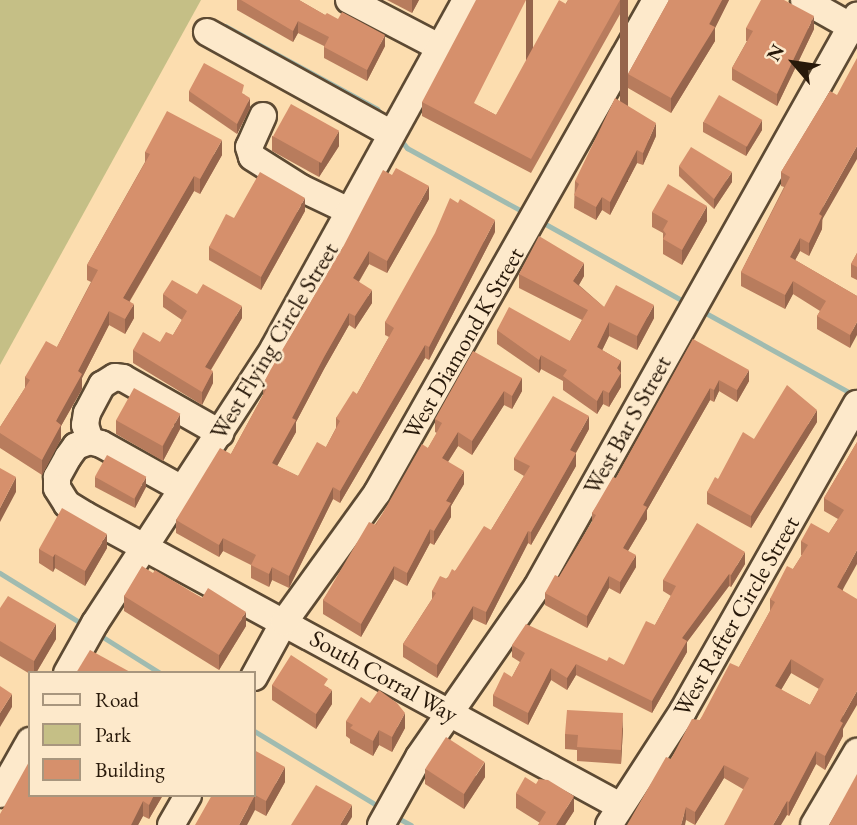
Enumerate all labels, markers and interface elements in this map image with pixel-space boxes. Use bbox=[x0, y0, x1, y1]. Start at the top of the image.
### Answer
north arrow bbox=[759, 28, 829, 98]
text: N bbox=[761, 40, 790, 65]
street label: West Flying Circle Street bbox=[204, 237, 344, 445]
street label: West Diamond K Street bbox=[396, 242, 530, 444]
street label: West Bar S Street bbox=[577, 351, 677, 499]
street label: West Rafter Circle Street bbox=[667, 511, 805, 721]
street label: South Corral Way bbox=[305, 623, 463, 729]
legend bbox=[28, 671, 256, 797]
text: Road bbox=[95, 686, 139, 713]
text: Park bbox=[95, 721, 131, 748]
text: Building bbox=[95, 756, 165, 783]

